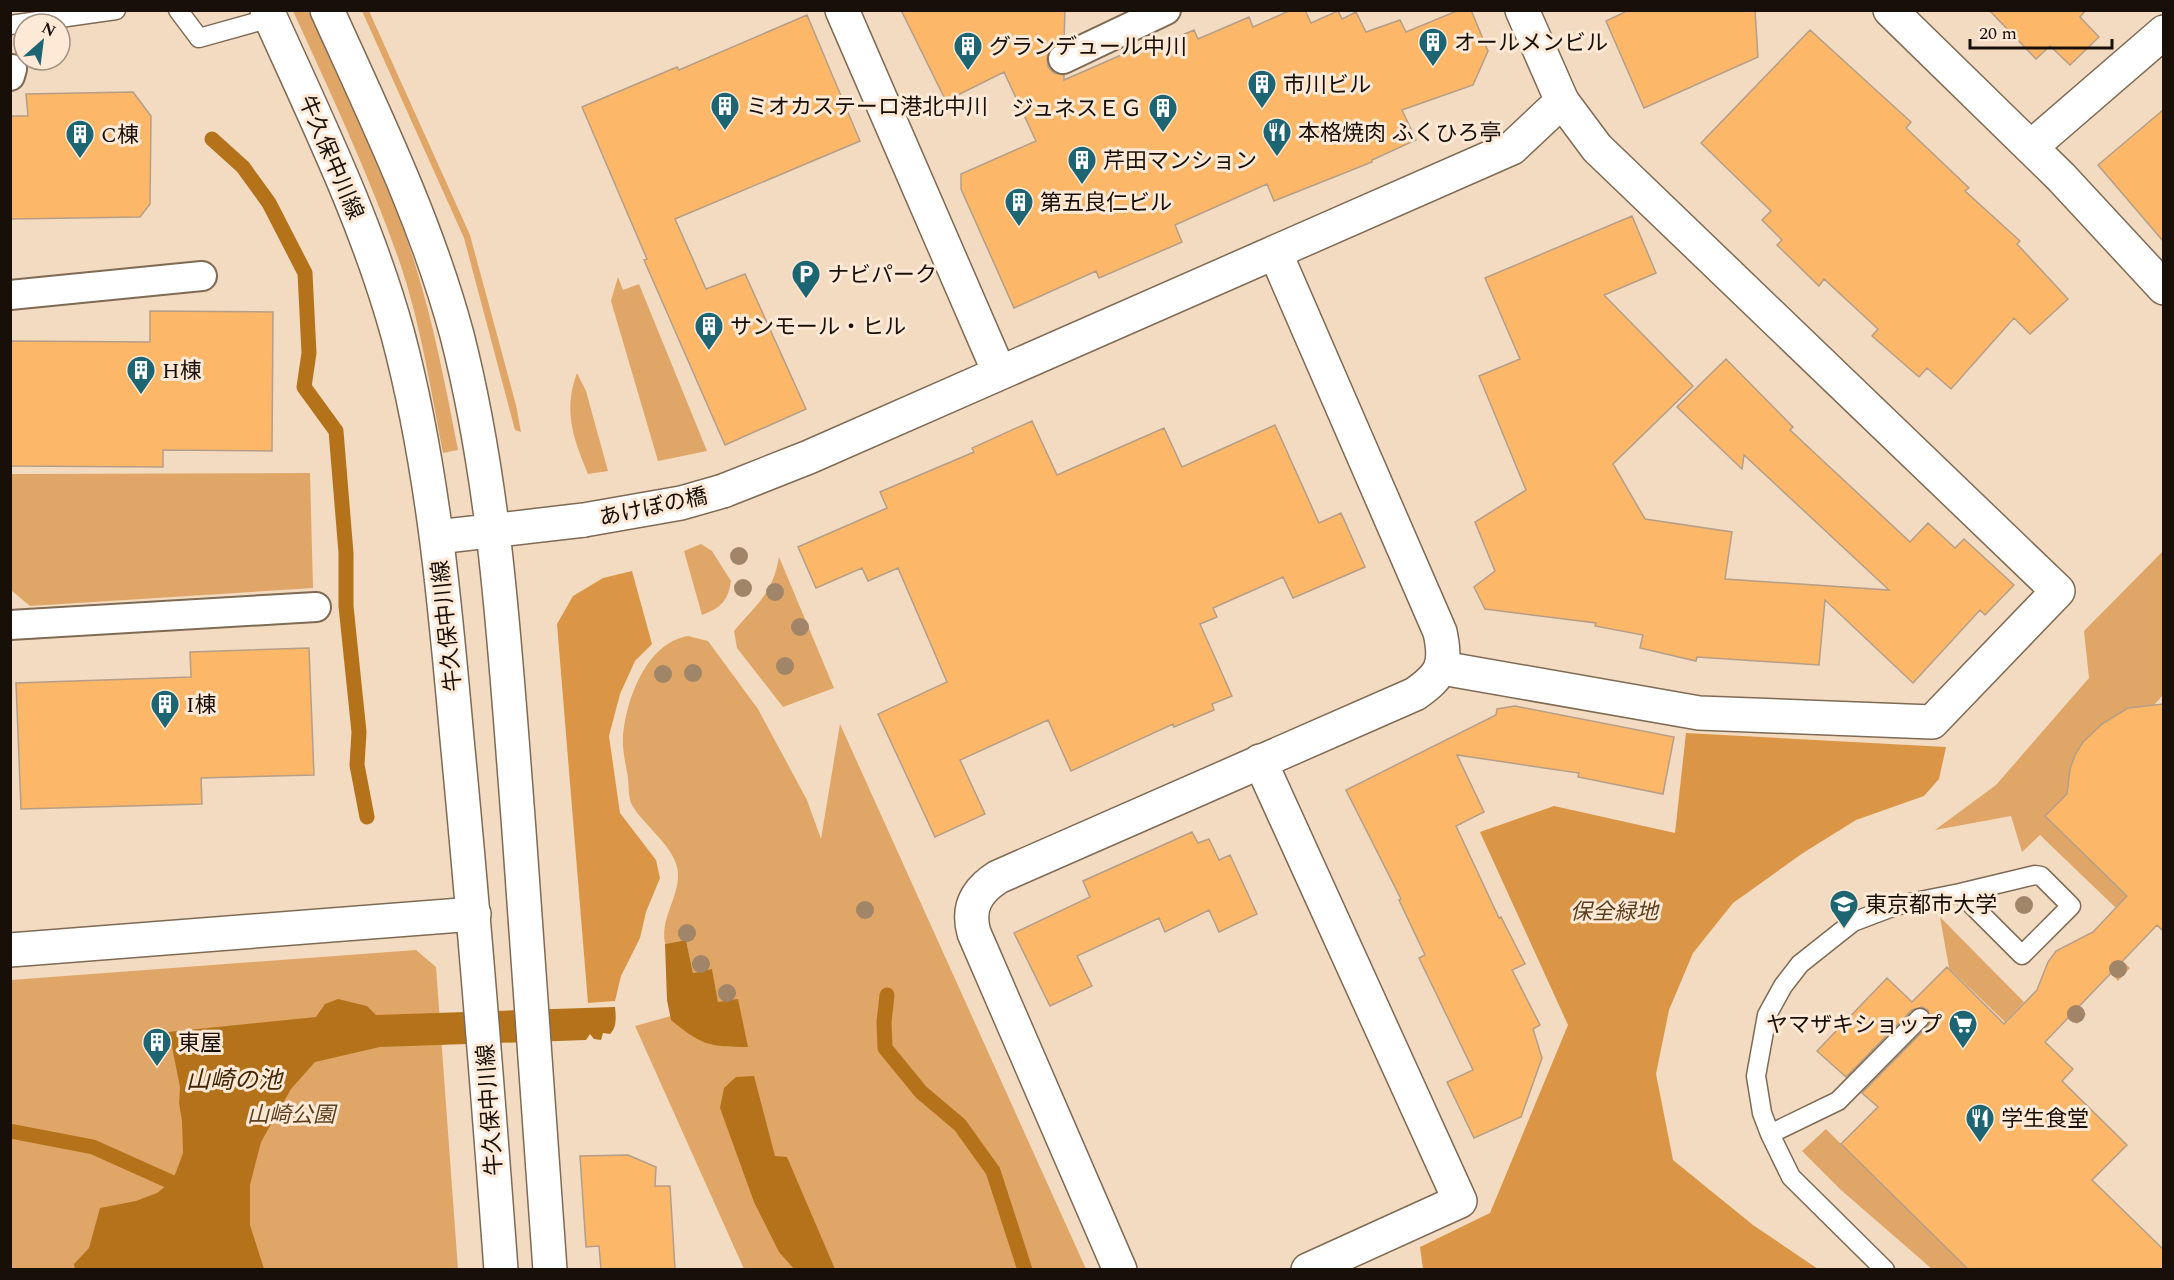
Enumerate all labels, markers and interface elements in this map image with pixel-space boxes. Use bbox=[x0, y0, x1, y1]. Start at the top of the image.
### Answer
north arrow bbox=[12, 12, 72, 72]
scale bar bbox=[1970, 12, 2112, 50]
text: N bbox=[37, 16, 60, 43]
text: 20 m bbox=[1979, 20, 2017, 47]
building icon: オールメンビル bbox=[1417, 26, 1449, 68]
place label: オールメンビル bbox=[1454, 27, 1608, 60]
building icon: グランデュール中川 bbox=[952, 30, 984, 72]
place label: グランデュール中川 bbox=[989, 31, 1187, 64]
building icon: 市川ビル bbox=[1246, 68, 1278, 110]
place label: 市川ビル bbox=[1283, 69, 1371, 102]
street label: 牛久保中川線 bbox=[290, 90, 372, 225]
building icon: ミオカステーロ港北中川 bbox=[709, 90, 741, 132]
place label: ミオカステーロ港北中川 bbox=[746, 91, 988, 124]
building icon: ジュネスＥＧ bbox=[1147, 92, 1179, 134]
place label: ジュネスＥＧ bbox=[1012, 93, 1142, 126]
restaurant icon: 本格焼肉 ふくひろ亭 bbox=[1261, 116, 1293, 158]
place label: 本格焼肉 ふくひろ亭 bbox=[1298, 117, 1502, 150]
building icon: C棟 bbox=[64, 118, 96, 160]
place label: C棟 bbox=[101, 119, 139, 152]
building icon: 芹田マンション bbox=[1066, 144, 1098, 186]
place label: 芹田マンション bbox=[1103, 145, 1257, 178]
building icon: 第五良仁ビル bbox=[1003, 186, 1035, 228]
place label: 第五良仁ビル bbox=[1040, 187, 1172, 220]
parking icon: ナビパーク bbox=[790, 258, 822, 300]
place label: ナビパーク bbox=[827, 259, 937, 292]
building icon: サンモール・ヒル bbox=[693, 310, 725, 352]
place label: サンモール・ヒル bbox=[730, 311, 906, 344]
building icon: H棟 bbox=[125, 354, 157, 396]
place label: H棟 bbox=[162, 355, 202, 388]
street label: あけぼの橋 bbox=[596, 480, 711, 535]
street label: 牛久保中川線 bbox=[424, 558, 471, 693]
building icon: I棟 bbox=[149, 688, 181, 730]
place label: I棟 bbox=[186, 689, 217, 722]
school or university icon: 東京都市大学 bbox=[1828, 888, 1860, 930]
place label: 東京都市大学 bbox=[1865, 889, 1997, 922]
park label: 保全緑地 bbox=[1570, 896, 1660, 929]
supermarket icon: ヤマザキショップ bbox=[1947, 1008, 1979, 1050]
place label: ヤマザキショップ bbox=[1766, 1009, 1942, 1042]
building icon: 東屋 bbox=[141, 1026, 173, 1068]
place label: 東屋 bbox=[178, 1027, 222, 1060]
street label: 牛久保中川線 bbox=[469, 1043, 512, 1177]
water label: 山崎の池 bbox=[186, 1063, 284, 1099]
park label: 山崎公園 bbox=[247, 1099, 338, 1132]
restaurant icon: 学生食堂 bbox=[1964, 1102, 1996, 1144]
place label: 学生食堂 bbox=[2001, 1103, 2089, 1136]

